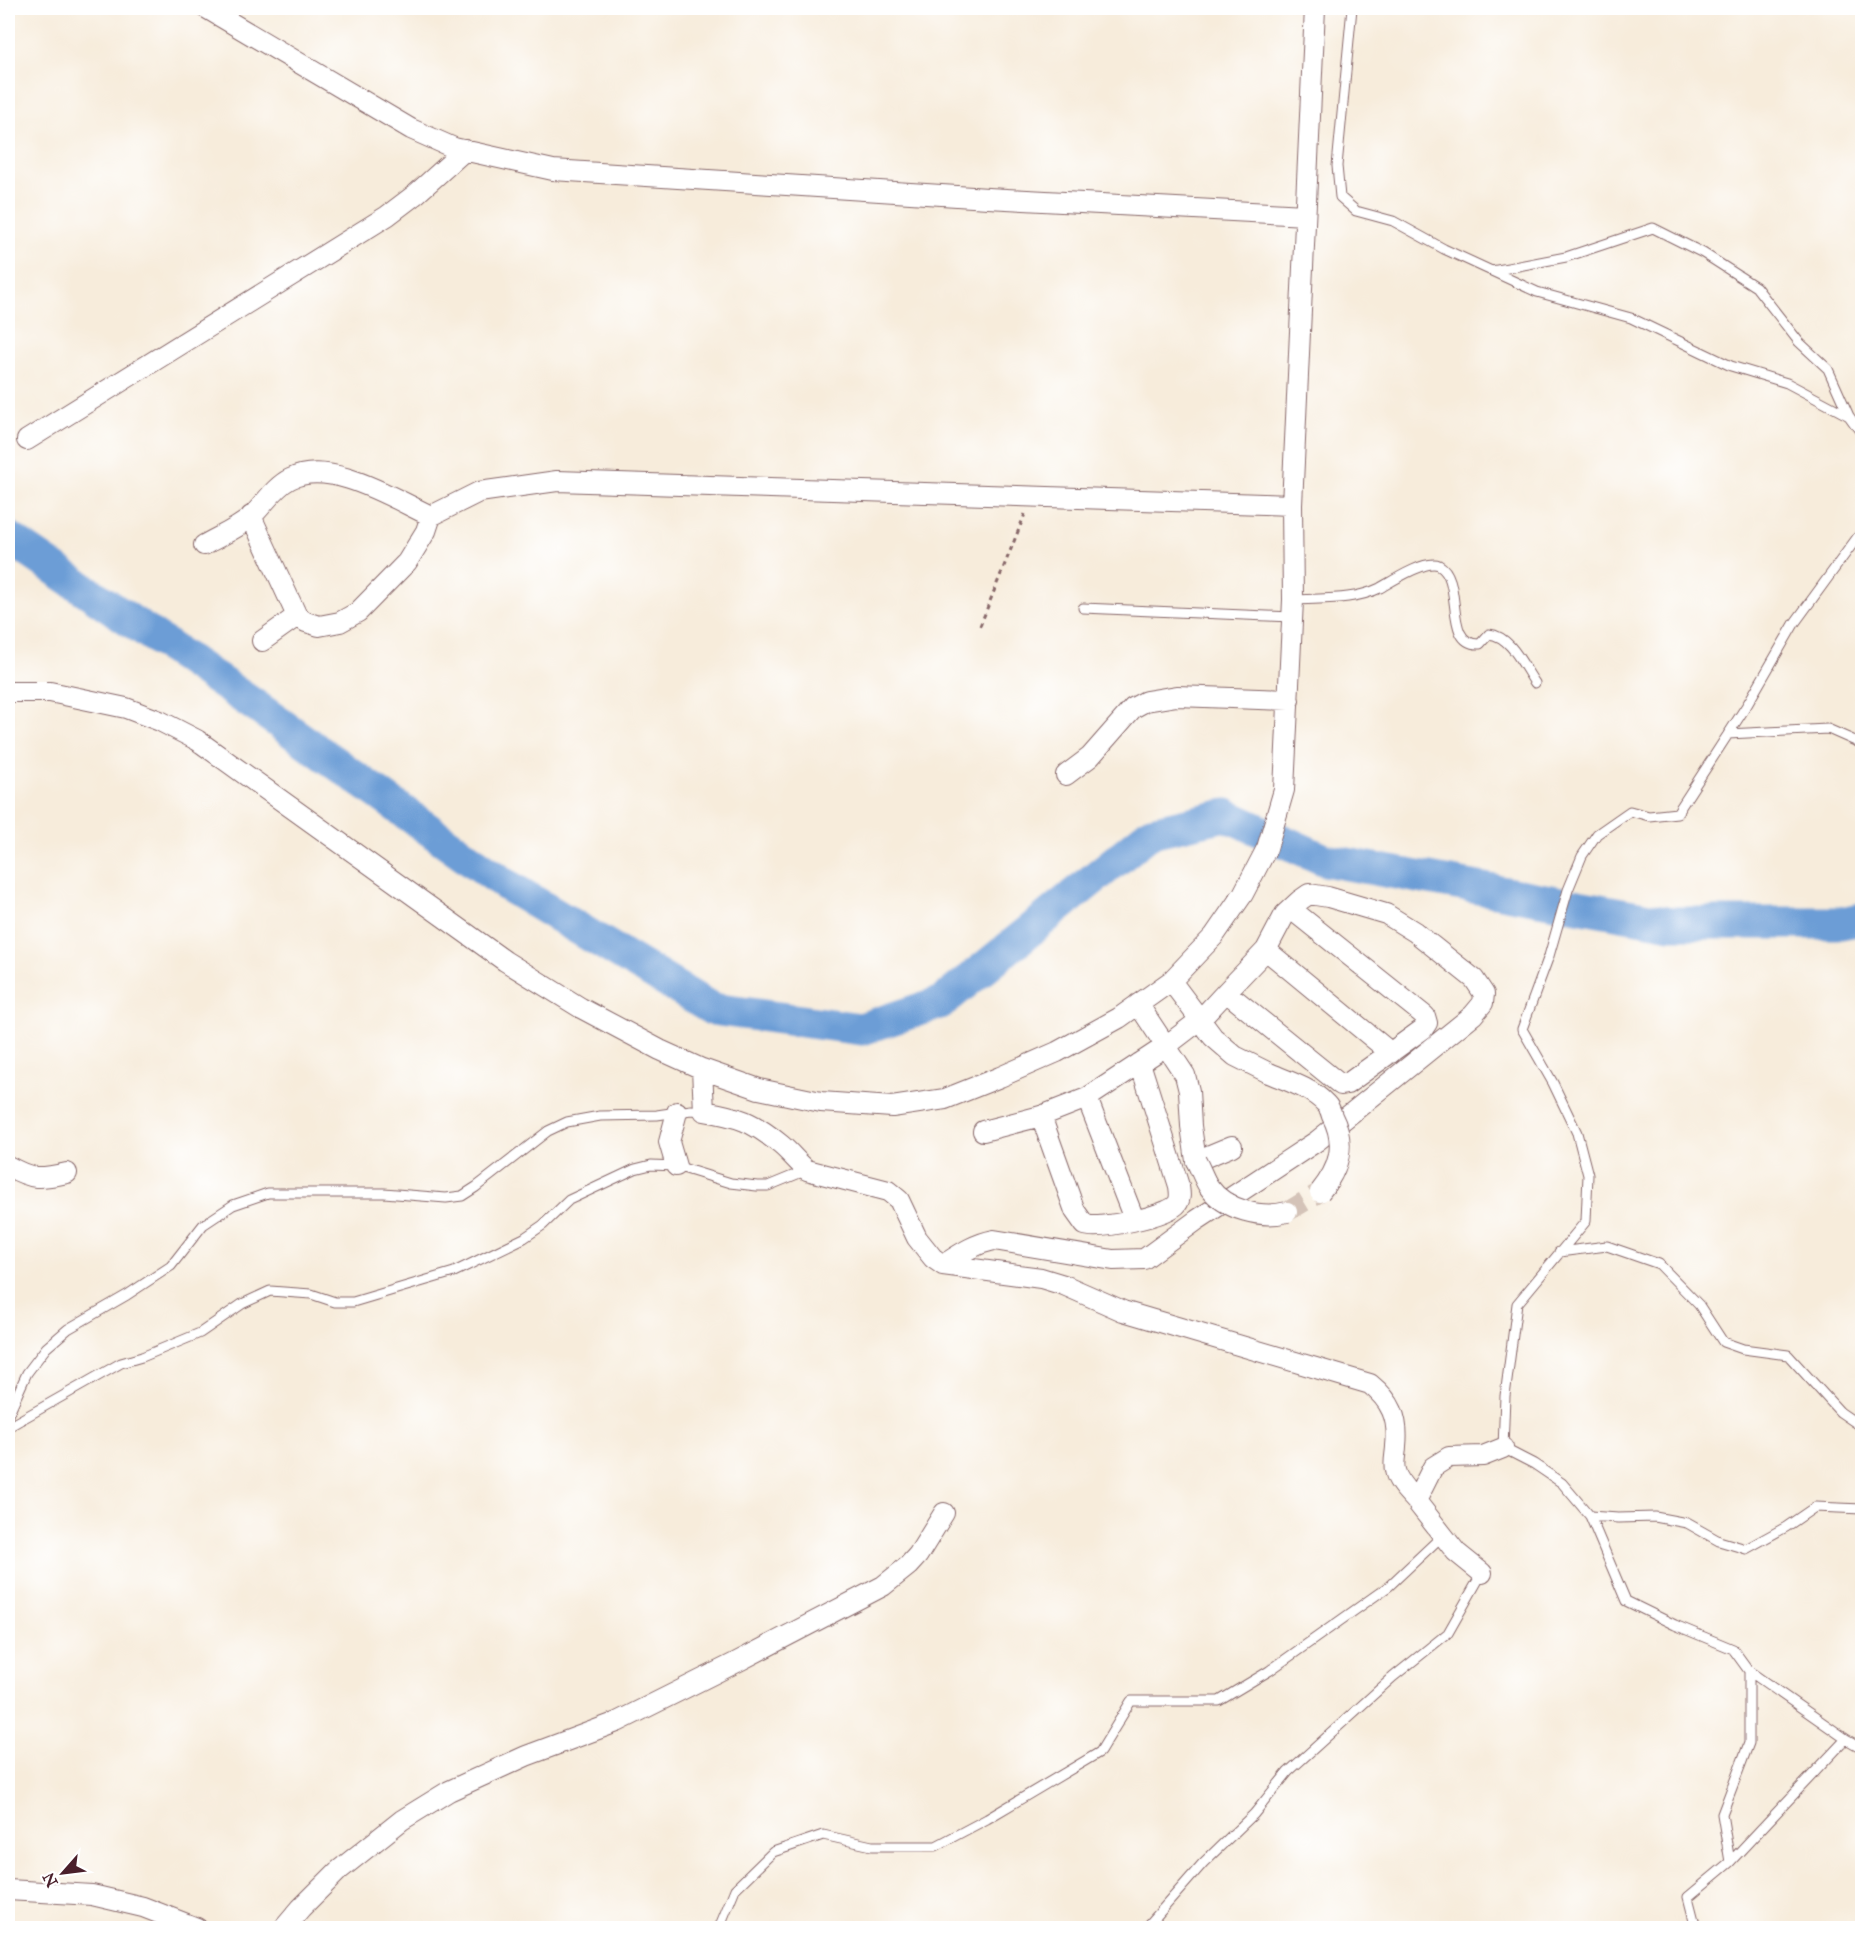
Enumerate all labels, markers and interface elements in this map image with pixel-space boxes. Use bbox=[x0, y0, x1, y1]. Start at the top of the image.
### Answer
north arrow bbox=[33, 1843, 93, 1903]
text: N bbox=[38, 1869, 62, 1890]

